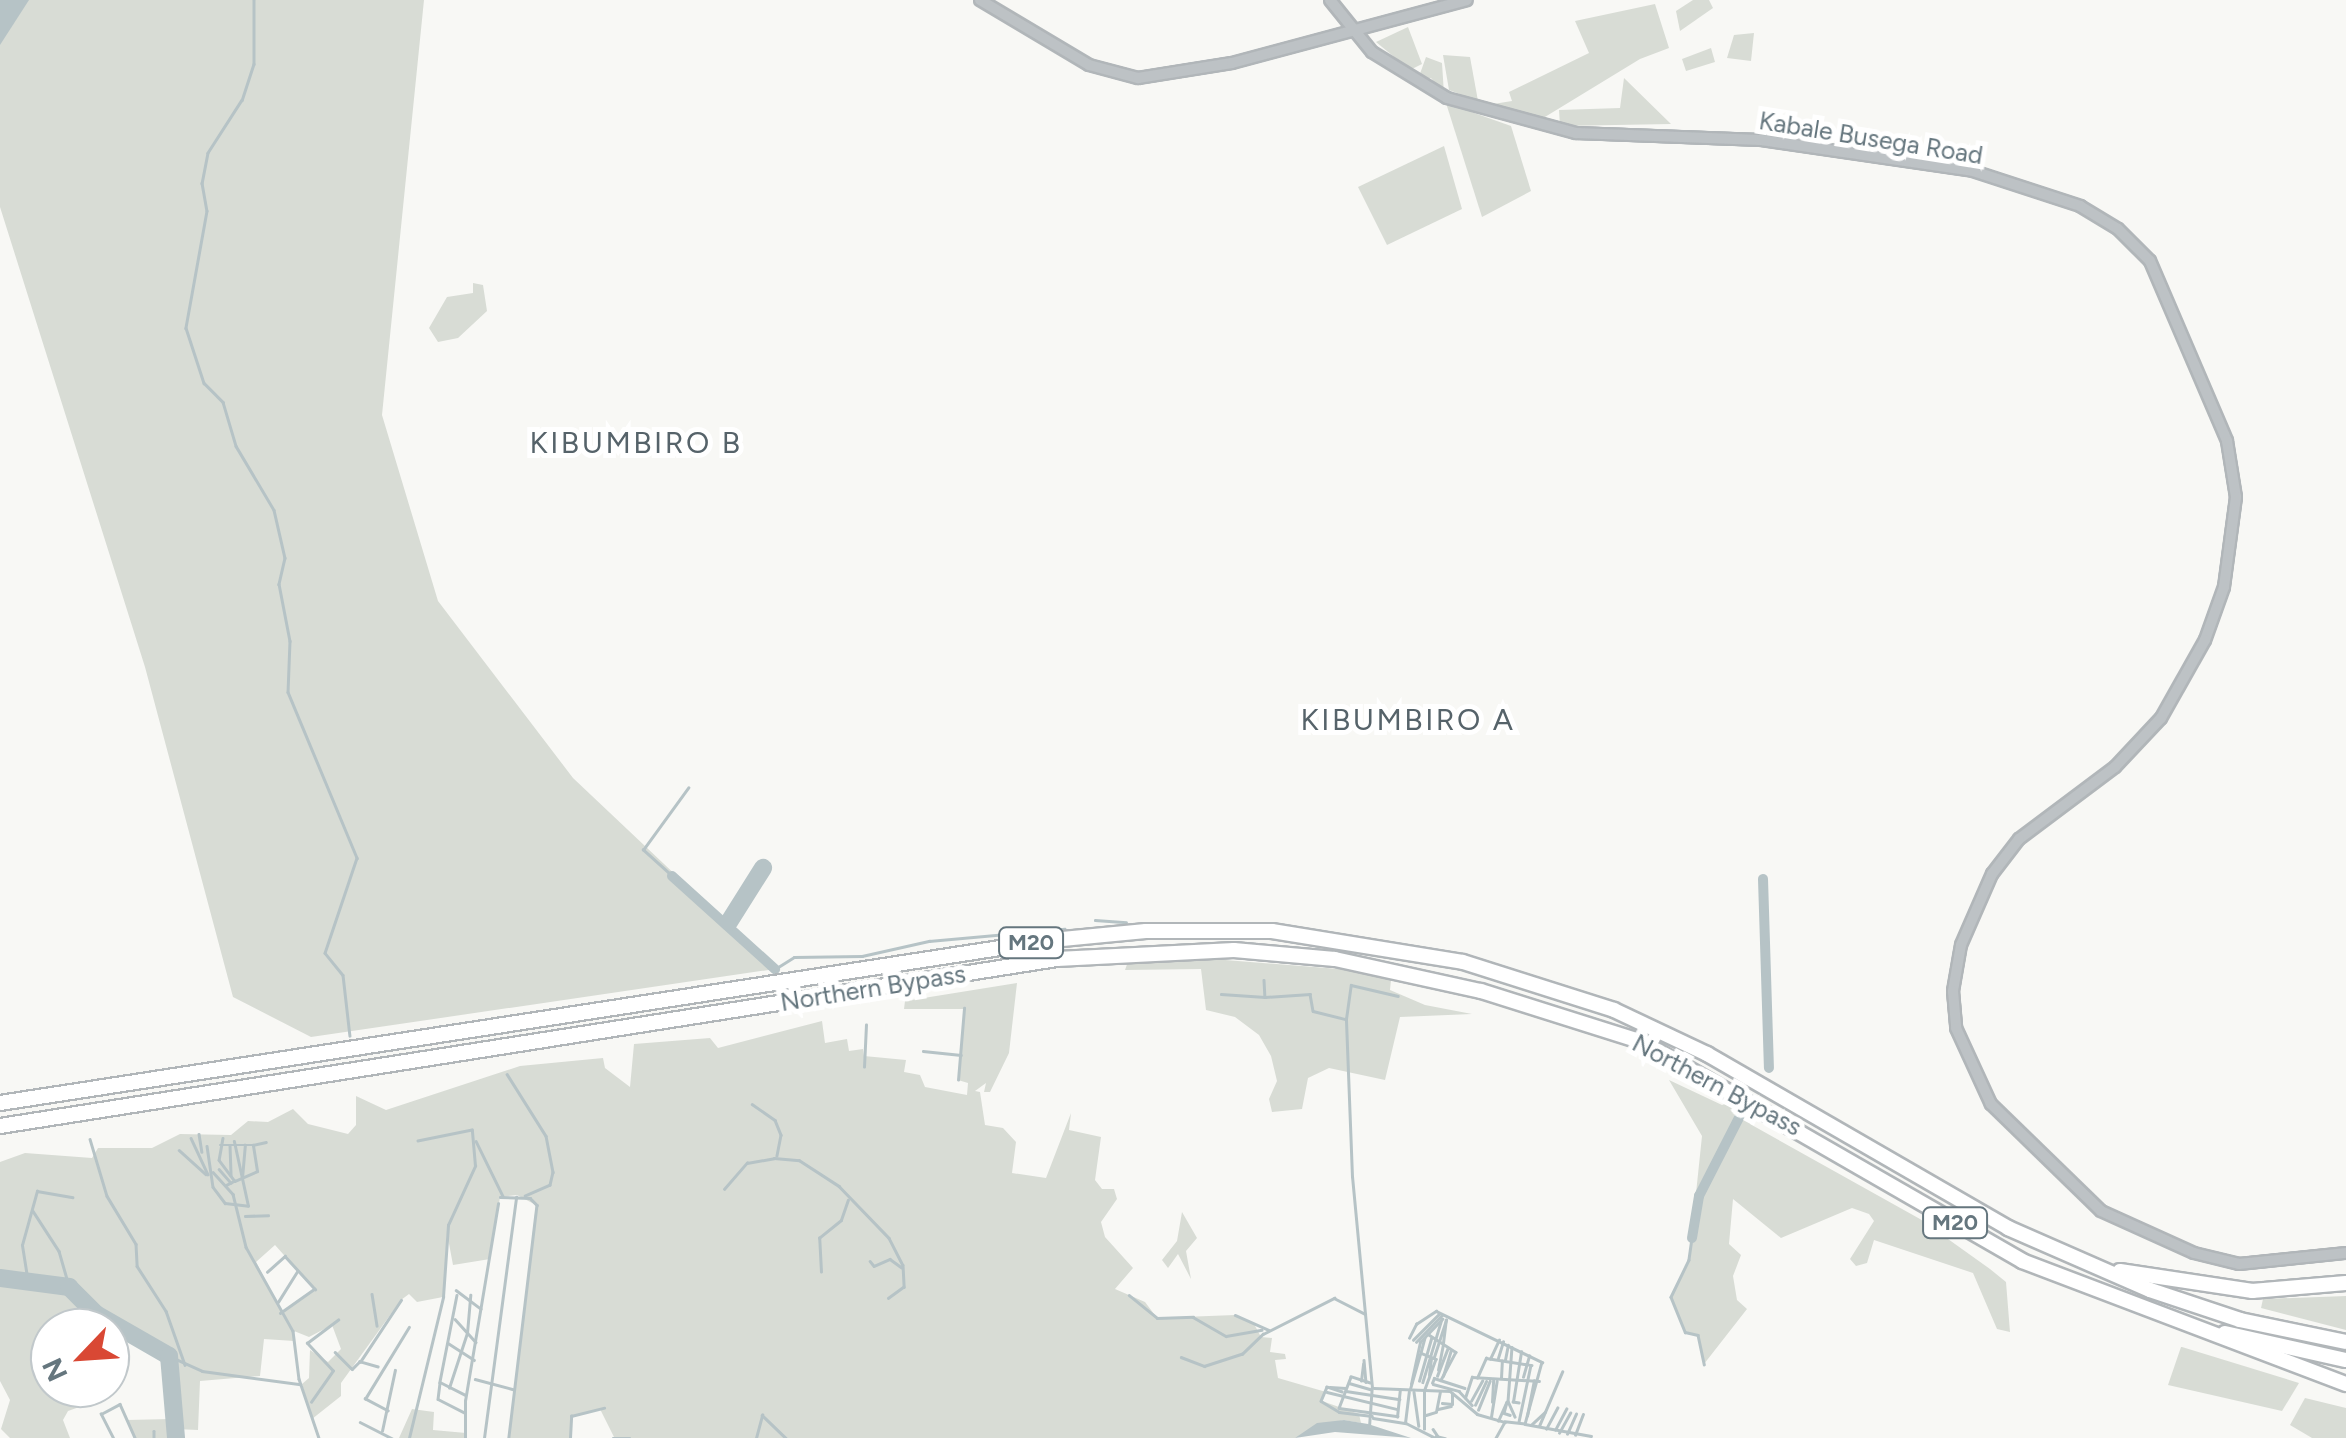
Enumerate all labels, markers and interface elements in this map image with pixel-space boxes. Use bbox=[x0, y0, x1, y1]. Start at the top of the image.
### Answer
street label: Kabale Busega Road bbox=[1757, 105, 1985, 171]
district label: KIBUMBIRO B bbox=[529, 425, 743, 461]
district label: KIBUMBIRO A bbox=[1300, 702, 1516, 738]
road number: M20 bbox=[996, 926, 1066, 960]
street label: Northern Bypass bbox=[778, 959, 968, 1017]
street label: Northern Bypass bbox=[1627, 1028, 1807, 1142]
road number: M20 bbox=[1920, 1206, 1990, 1240]
north arrow bbox=[30, 1308, 130, 1408]
text: N bbox=[35, 1353, 75, 1387]

